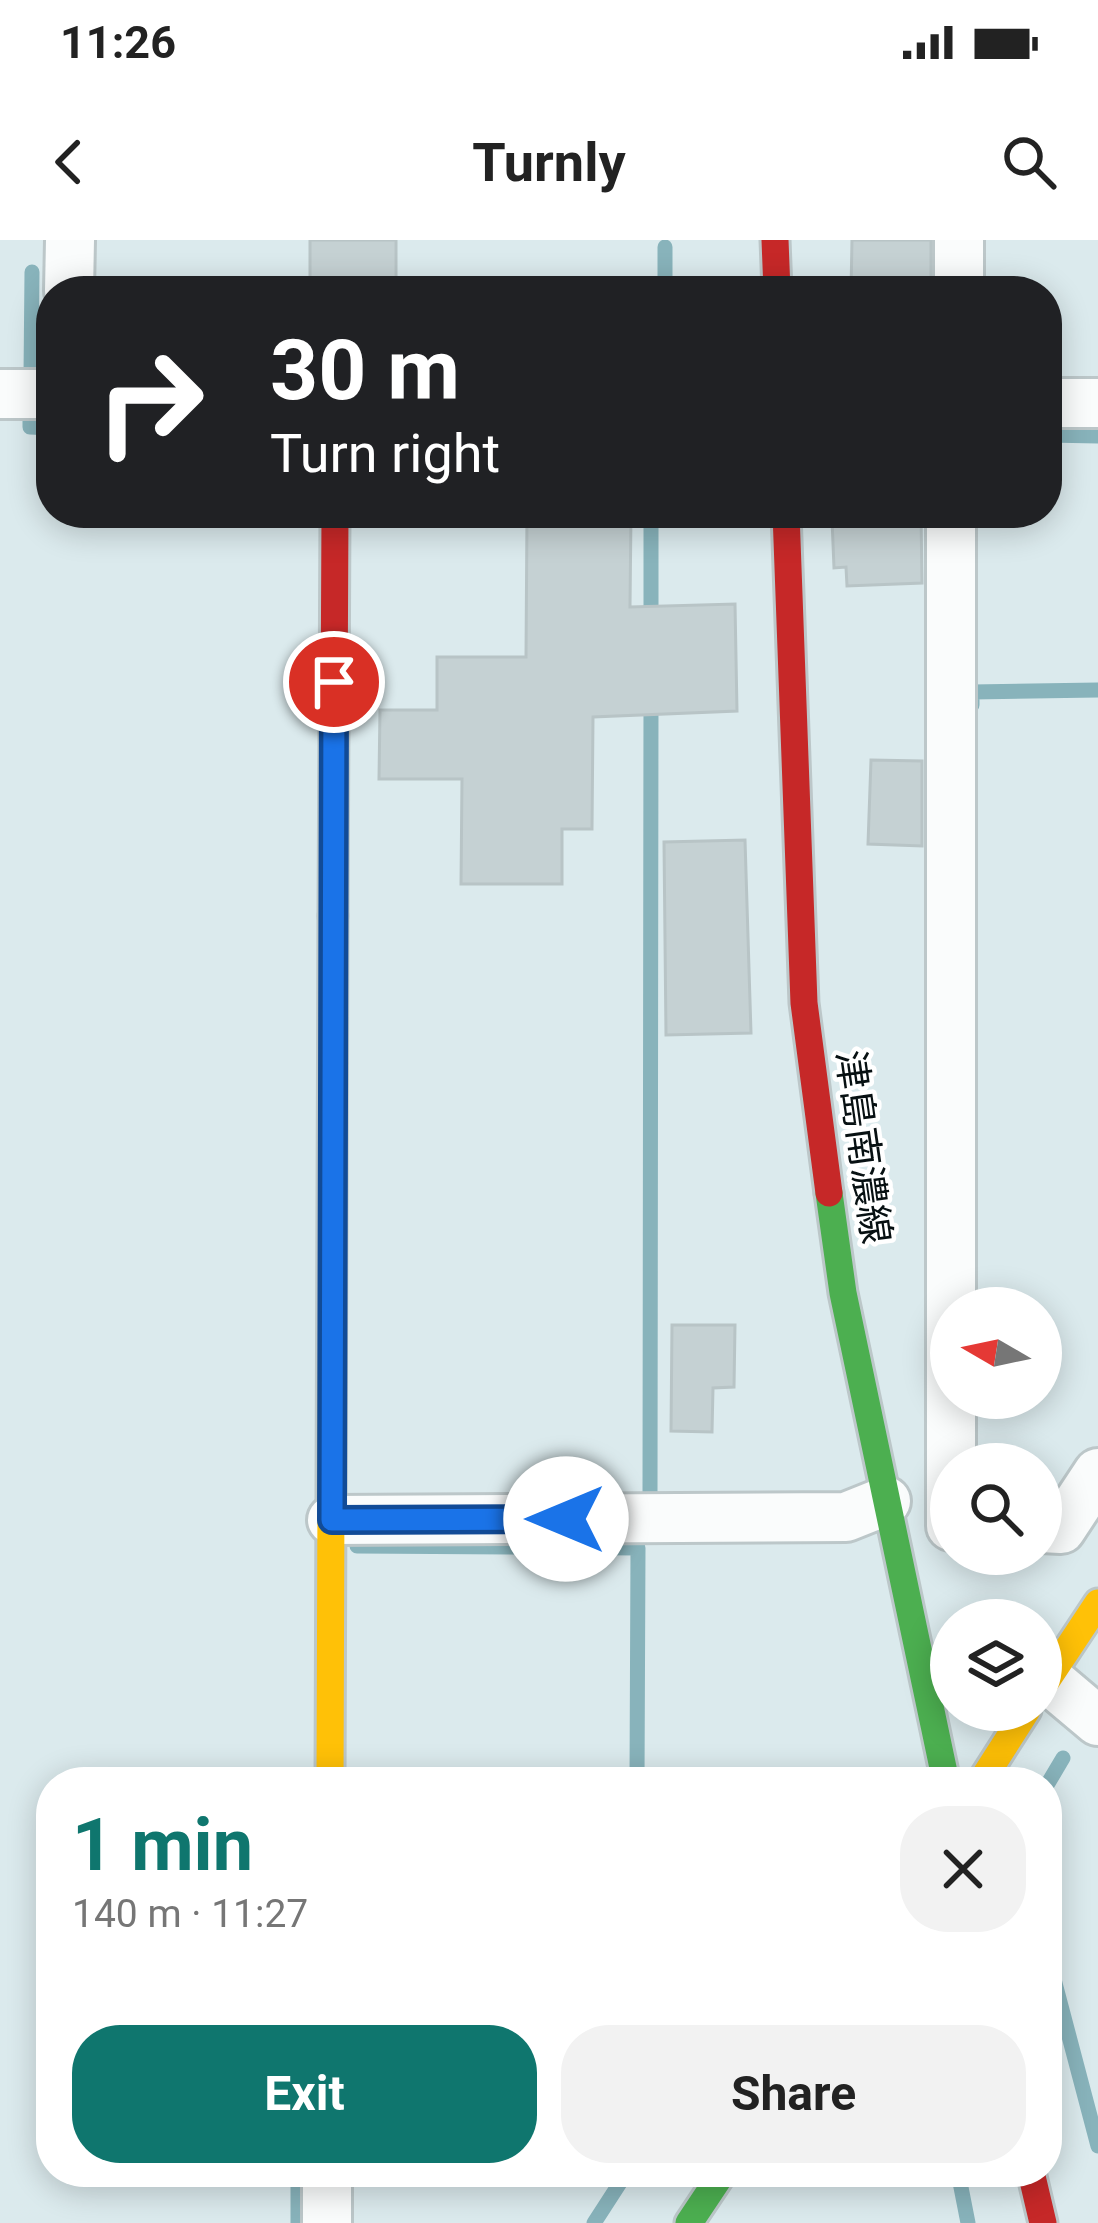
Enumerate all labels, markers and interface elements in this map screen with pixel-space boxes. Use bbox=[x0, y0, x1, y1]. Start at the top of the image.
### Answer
text: 11:26 bbox=[60, 16, 176, 69]
icon: back bbox=[36, 129, 102, 195]
icon: search bbox=[996, 129, 1062, 195]
text: Turnly bbox=[472, 131, 626, 194]
text: 30 m bbox=[270, 321, 460, 420]
icon: right bbox=[72, 324, 228, 480]
text: Turn right bbox=[270, 422, 500, 485]
pin bbox=[283, 631, 385, 733]
icon: arrive bbox=[301, 649, 367, 715]
street label: 津島南濃線 bbox=[827, 1047, 899, 1247]
north arrow bbox=[930, 1287, 1062, 1419]
map controls bbox=[930, 1287, 1062, 1731]
button: search bbox=[930, 1443, 1062, 1575]
position arrow bbox=[503, 1456, 629, 1582]
button: layers bbox=[930, 1599, 1062, 1731]
text: 1 min bbox=[72, 1803, 253, 1888]
button: close bbox=[900, 1806, 1026, 1932]
text: 140 m · 11:27 bbox=[72, 1891, 308, 1937]
button: Exit bbox=[72, 2025, 537, 2163]
button: Share bbox=[561, 2025, 1026, 2163]

